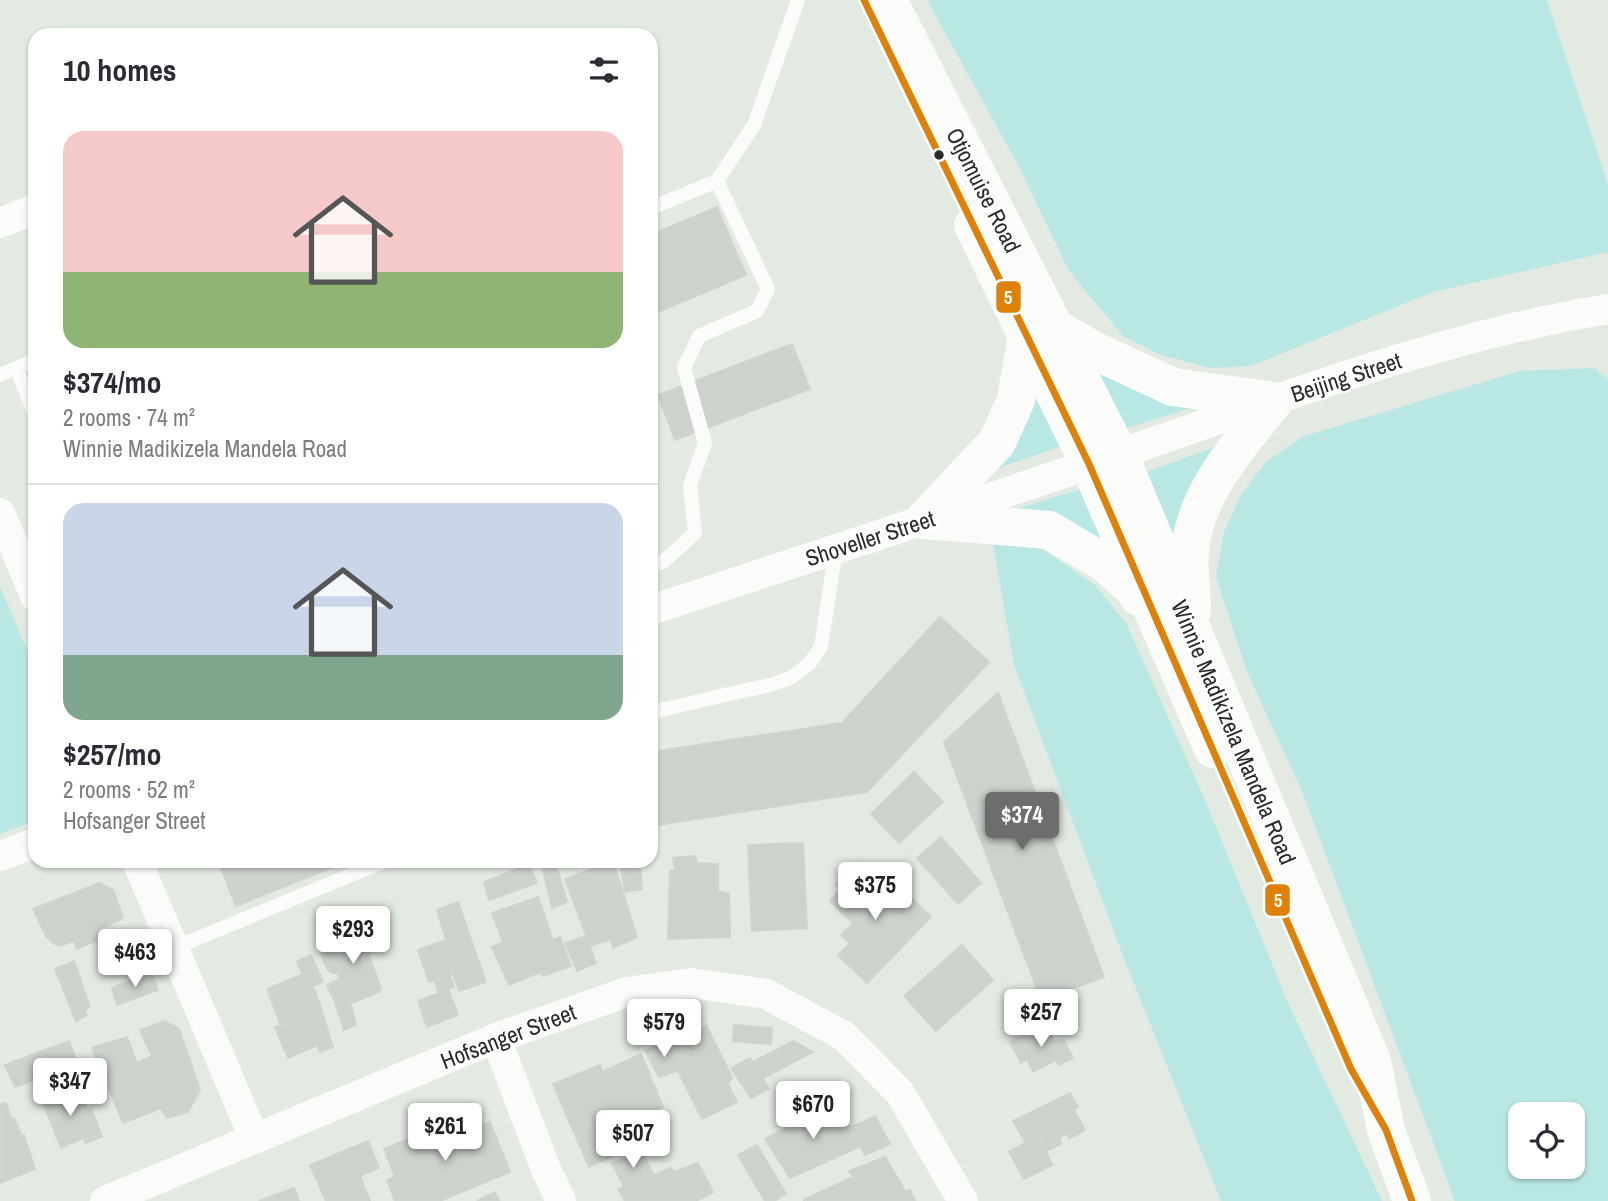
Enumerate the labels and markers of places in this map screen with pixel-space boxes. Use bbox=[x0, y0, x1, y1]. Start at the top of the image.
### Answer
unlabelled marker bbox=[932, 148, 946, 162]
pin: $374 bbox=[981, 792, 1063, 852]
pin: $375 bbox=[834, 862, 916, 922]
pin: $293 bbox=[312, 906, 394, 966]
pin: $463 bbox=[94, 930, 176, 989]
pin: $257 bbox=[1000, 990, 1082, 1049]
pin: $579 bbox=[623, 1000, 705, 1059]
pin: $347 bbox=[29, 1058, 111, 1118]
pin: $670 bbox=[772, 1082, 854, 1141]
pin: $261 bbox=[404, 1104, 486, 1163]
pin: $507 bbox=[592, 1110, 674, 1170]

